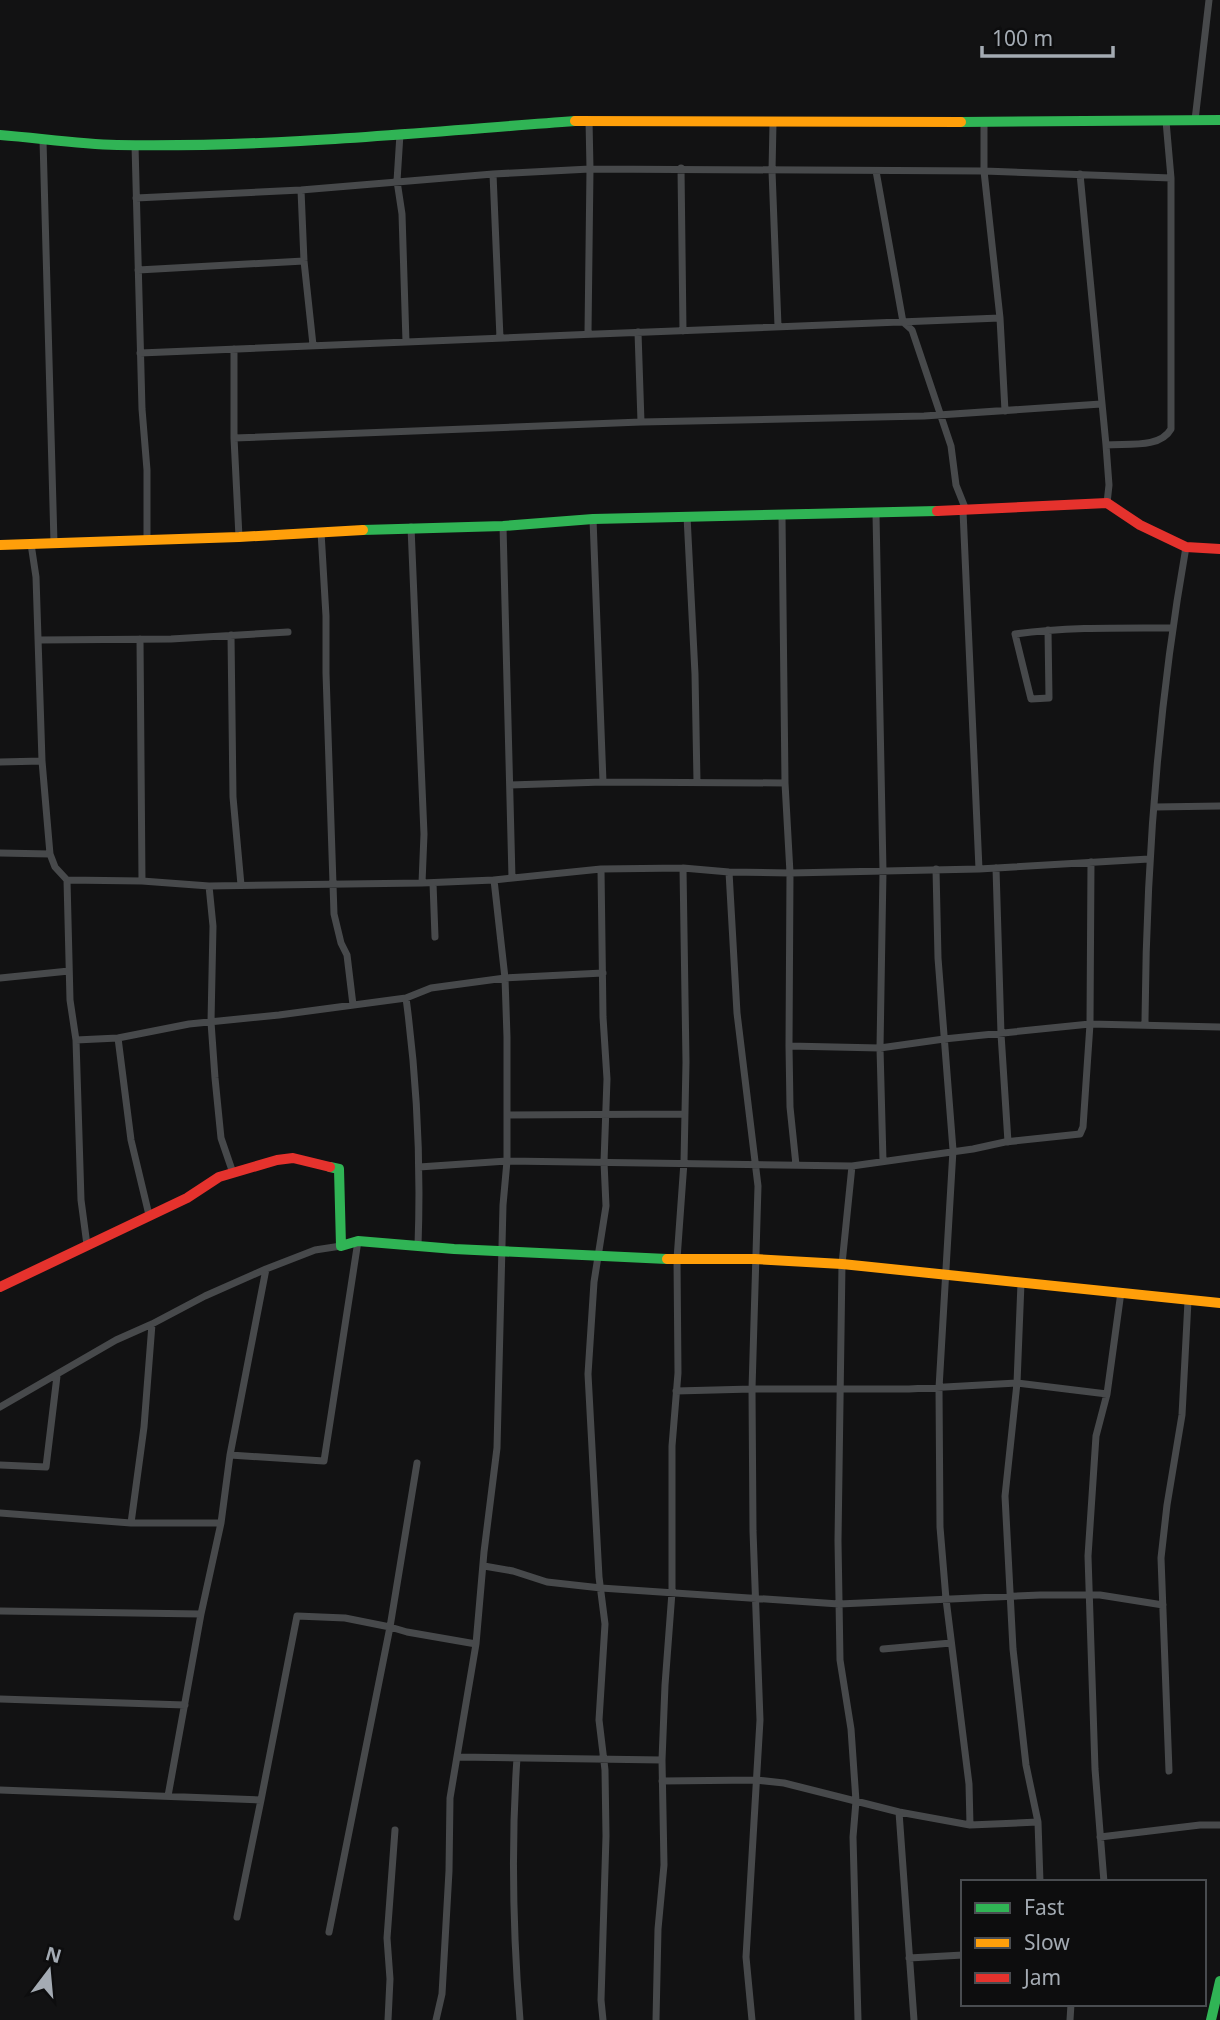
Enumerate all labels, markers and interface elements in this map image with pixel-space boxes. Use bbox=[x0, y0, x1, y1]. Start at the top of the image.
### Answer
scale bar bbox=[982, 14, 1113, 58]
text: 100 m bbox=[992, 24, 1053, 52]
legend bbox=[961, 1880, 1206, 2006]
text: Fast bbox=[1024, 1893, 1065, 1921]
text: Slow bbox=[1024, 1928, 1070, 1956]
north arrow bbox=[14, 1936, 84, 2006]
text: N bbox=[43, 1940, 65, 1969]
text: Jam bbox=[1022, 1963, 1061, 1991]

